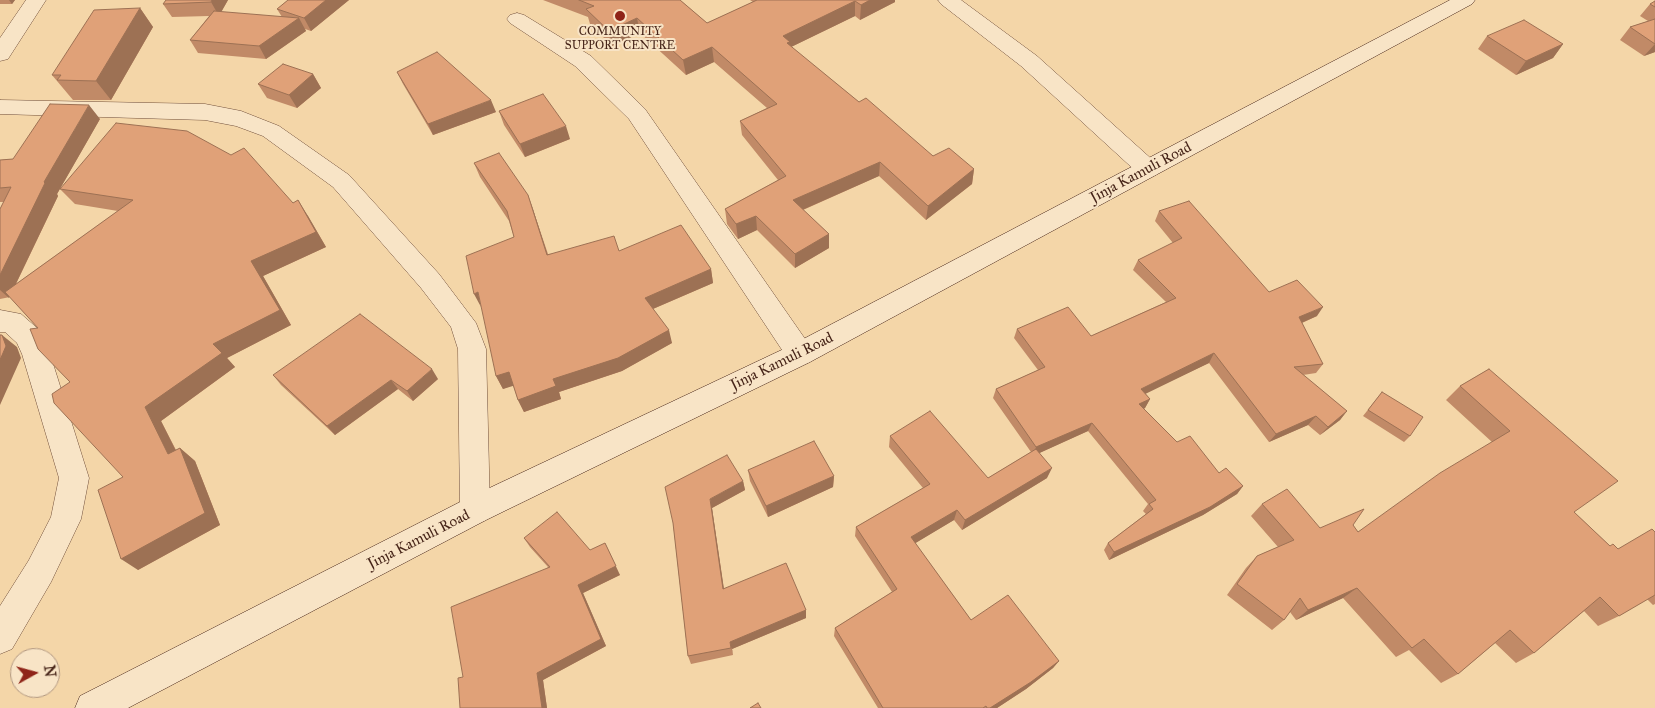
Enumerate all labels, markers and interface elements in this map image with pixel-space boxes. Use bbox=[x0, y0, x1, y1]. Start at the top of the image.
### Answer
marker: COMMUNITY SUPPORT CENTRE bbox=[613, 9, 627, 23]
place label: COMMUNITY SUPPORT CENTRE bbox=[565, 25, 675, 53]
street label: Jinja Kamuli Road bbox=[1087, 139, 1195, 207]
street label: Jinja Kamuli Road bbox=[728, 329, 836, 395]
street label: Jinja Kamuli Road bbox=[365, 506, 473, 574]
north arrow bbox=[10, 648, 60, 698]
text: N bbox=[40, 664, 59, 678]

